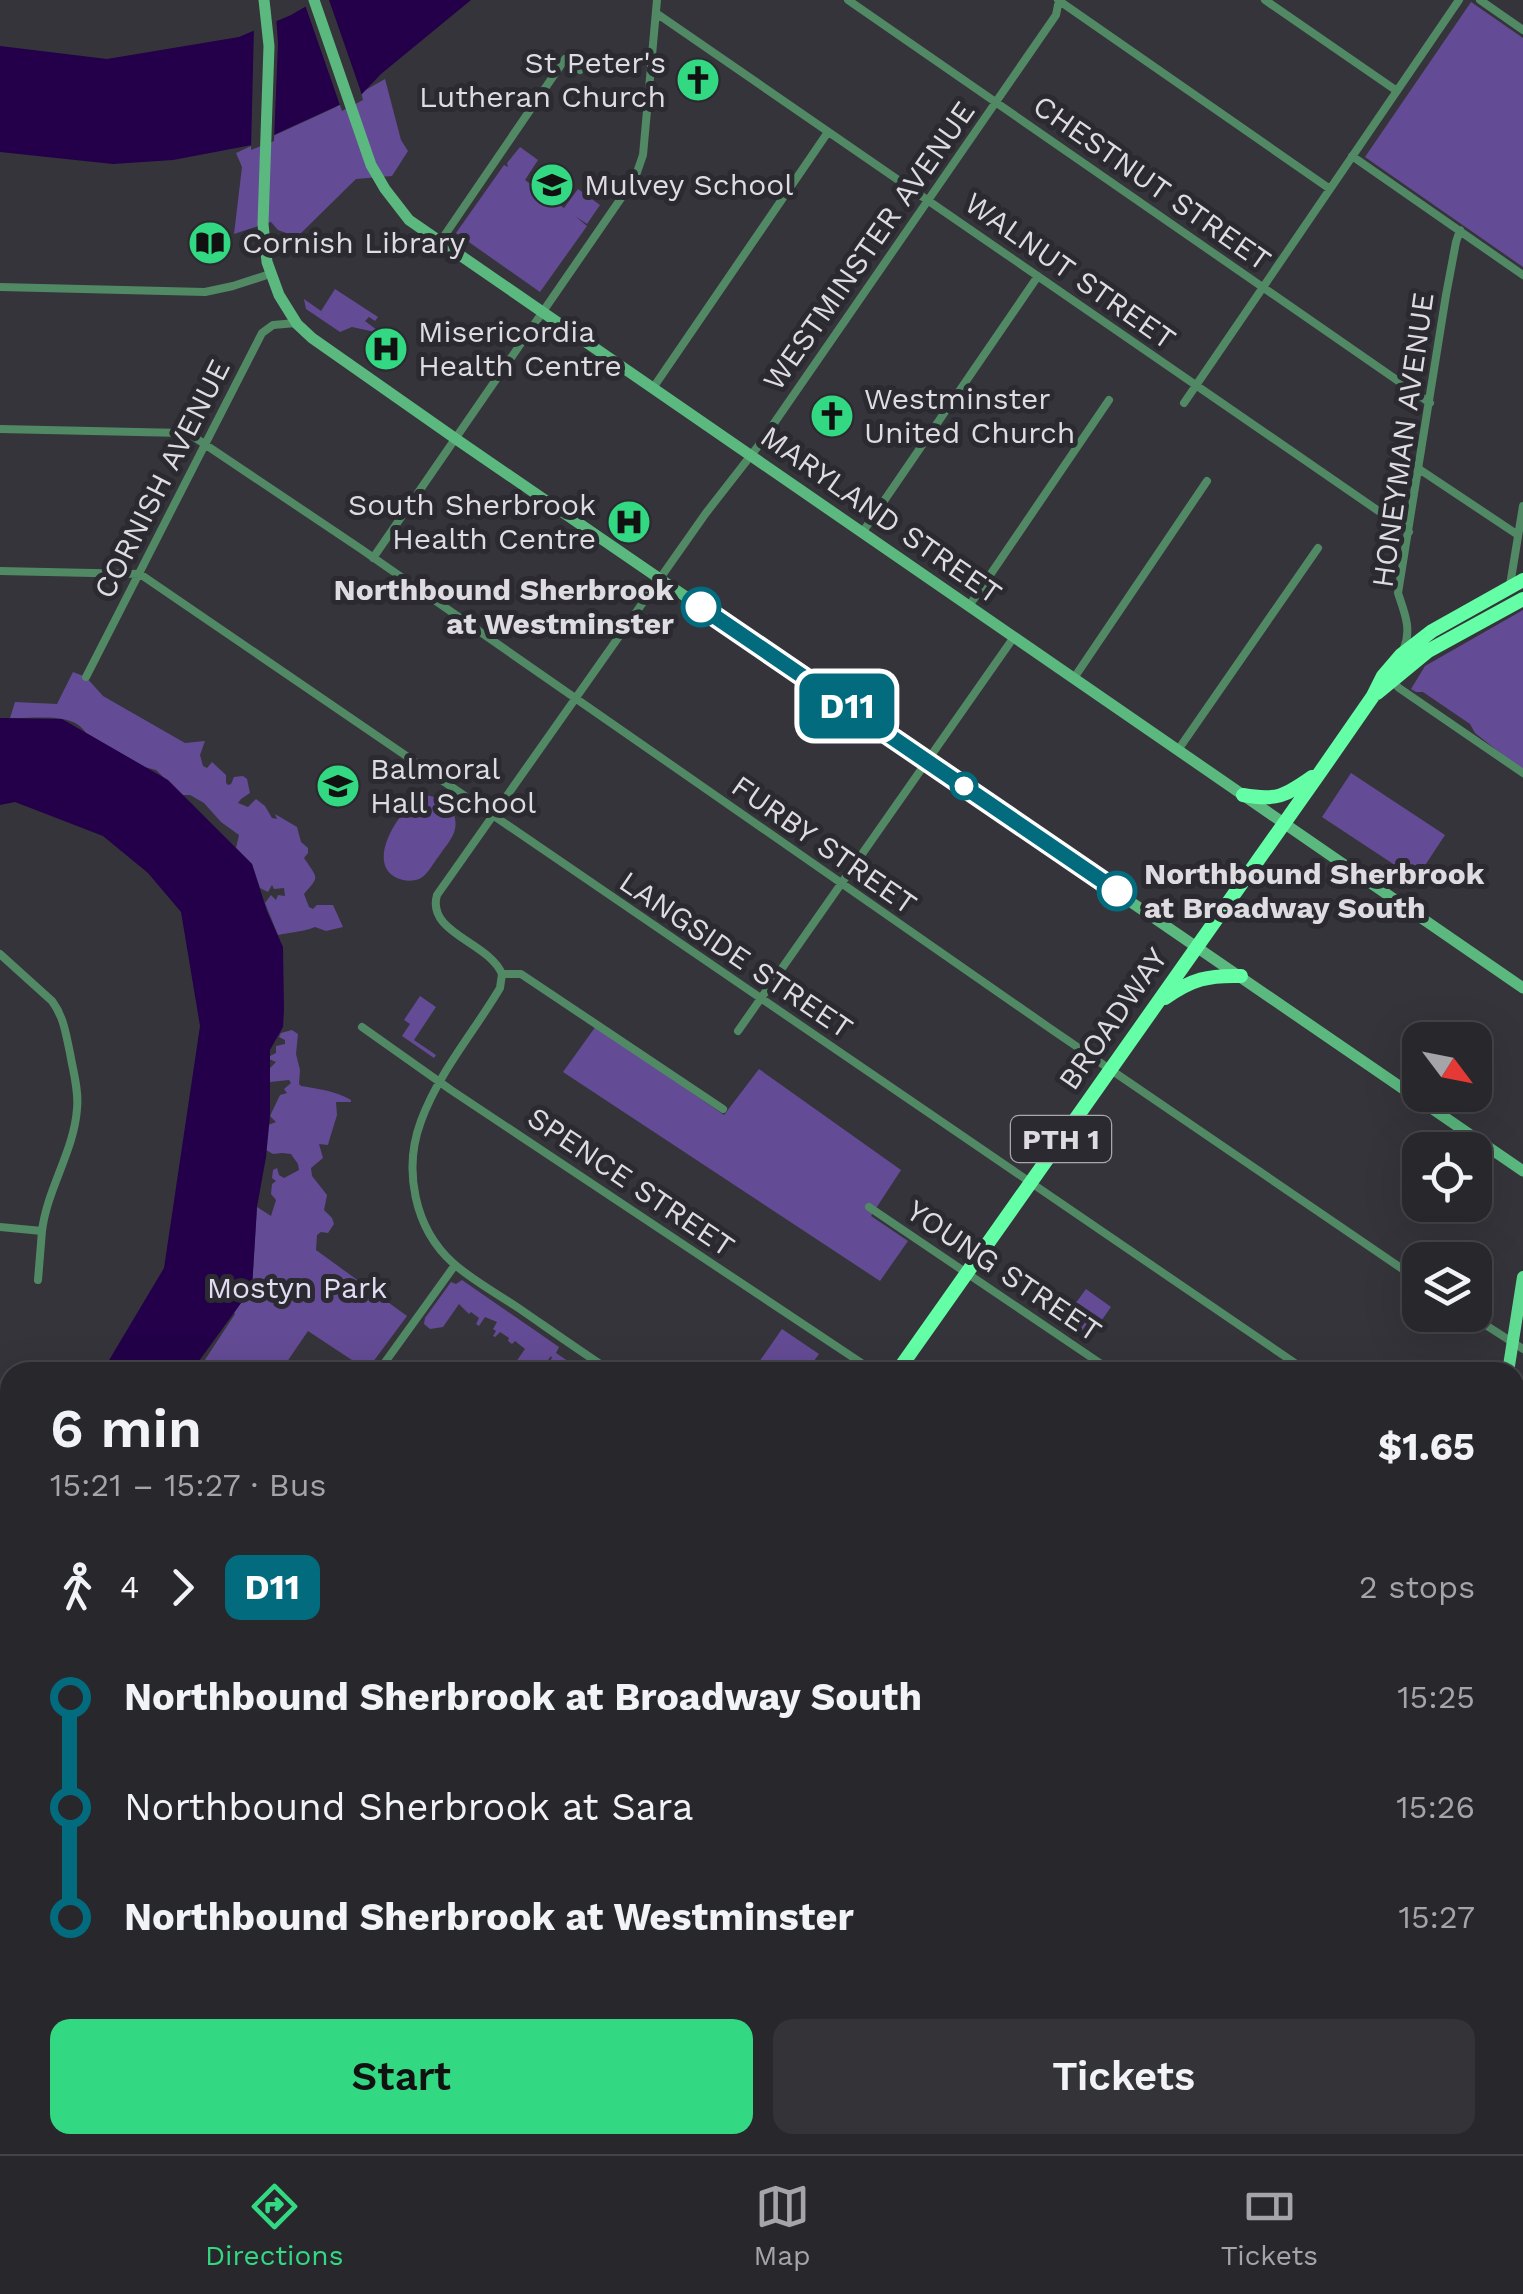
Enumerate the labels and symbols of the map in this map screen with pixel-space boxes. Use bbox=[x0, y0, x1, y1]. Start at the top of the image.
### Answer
place label: St Peter's Lutheran Church bbox=[419, 45, 666, 114]
church icon: St Peter's Lutheran Church bbox=[675, 57, 721, 103]
street label: CHESTNUT STREET bbox=[1027, 87, 1278, 278]
street label: WESTMINSTER AVENUE bbox=[755, 95, 982, 397]
school or university icon: Mulvey School bbox=[529, 162, 575, 208]
place label: Mulvey School bbox=[584, 167, 793, 202]
street label: WALNUT STREET bbox=[958, 185, 1182, 356]
library icon: Cornish Library bbox=[187, 220, 233, 266]
place label: Cornish Library bbox=[242, 225, 466, 260]
street label: HONEYMAN AVENUE bbox=[1364, 290, 1441, 590]
place label: Misericordia Health Centre bbox=[418, 314, 622, 383]
hospital icon: Misericordia Health Centre bbox=[363, 326, 409, 372]
street label: CORNISH AVENUE bbox=[86, 354, 237, 604]
place label: Westminster United Church bbox=[864, 381, 1075, 450]
church icon: Westminster United Church bbox=[809, 393, 855, 439]
street label: MARYLAND STREET bbox=[754, 418, 1008, 611]
place label: South Sherbrook Health Centre bbox=[348, 487, 596, 556]
hospital icon: South Sherbrook Health Centre bbox=[606, 499, 652, 545]
place label: Northbound Sherbrook at Westminster bbox=[334, 572, 674, 641]
marker: Northbound Sherbrook at Westminster bbox=[682, 588, 720, 626]
line badge: D11 bbox=[790, 674, 904, 738]
place label: Balmoral Hall School bbox=[370, 751, 536, 820]
school or university icon: Balmoral Hall School bbox=[315, 763, 361, 809]
street label: FURBY STREET bbox=[725, 768, 923, 921]
unlabelled marker bbox=[951, 773, 977, 799]
place label: Northbound Sherbrook at Broadway South bbox=[1144, 856, 1485, 925]
street label: LANGSIDE STREET bbox=[613, 864, 859, 1046]
marker: Northbound Sherbrook at Broadway South bbox=[1098, 872, 1136, 910]
street label: BROADWAY bbox=[1051, 941, 1174, 1096]
north arrow bbox=[1402, 1022, 1492, 1112]
street label: SPENCE STREET bbox=[521, 1100, 741, 1264]
road number: PTH 1 bbox=[1011, 1116, 1111, 1162]
street label: YOUNG STREET bbox=[900, 1193, 1108, 1349]
park label: Mostyn Park bbox=[207, 1270, 387, 1305]

